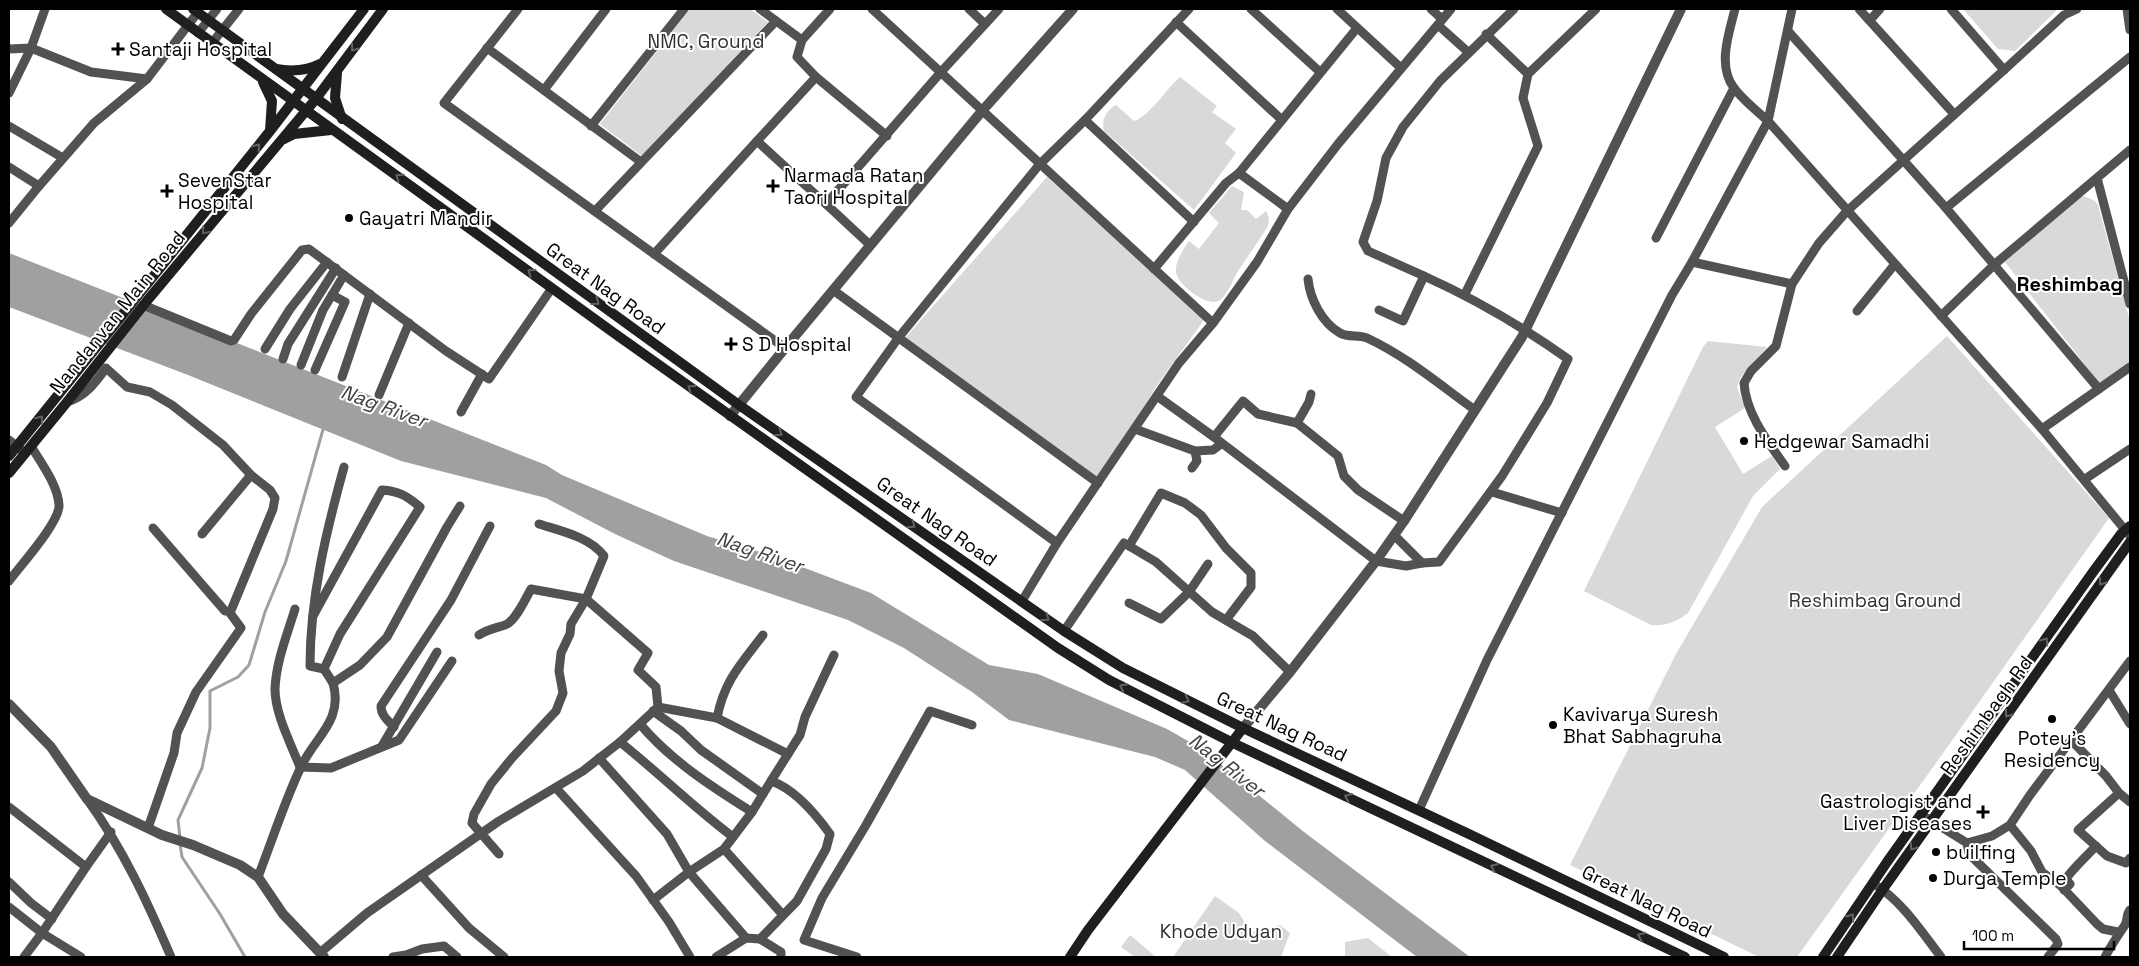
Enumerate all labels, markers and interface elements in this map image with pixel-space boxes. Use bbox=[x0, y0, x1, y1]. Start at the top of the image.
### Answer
park label: NMC, Ground bbox=[648, 29, 764, 54]
place label: Santaji Hospital bbox=[129, 37, 272, 62]
marker: Santaji Hospital bbox=[111, 42, 125, 56]
one-way arrow bbox=[351, 42, 360, 52]
one-way arrow bbox=[251, 143, 260, 152]
place label: Narmada Ratan Taori Hospital bbox=[784, 163, 923, 210]
place label: SevenStar Hospital bbox=[178, 168, 272, 215]
one-way arrow bbox=[395, 174, 404, 183]
marker: Narmada Ratan Taori Hospital bbox=[766, 179, 780, 193]
marker: SevenStar Hospital bbox=[160, 184, 174, 198]
place label: Gayatri Mandir bbox=[359, 206, 493, 231]
marker: Gayatri Mandir bbox=[343, 212, 355, 224]
one-way arrow bbox=[202, 225, 211, 234]
street label: Nandanvan Main Road bbox=[44, 226, 191, 399]
street label: Great Nag Road bbox=[541, 237, 670, 340]
one-way arrow bbox=[527, 269, 537, 278]
district label: Reshimbag bbox=[2017, 271, 2123, 297]
one-way arrow bbox=[590, 297, 599, 305]
place label: S D Hospital bbox=[742, 332, 851, 357]
marker: S D Hospital bbox=[724, 337, 738, 351]
water label: Nag River bbox=[337, 378, 433, 434]
one-way arrow bbox=[687, 385, 696, 394]
one-way arrow bbox=[34, 415, 43, 424]
one-way arrow bbox=[773, 427, 782, 436]
place label: Hedgewar Samadhi bbox=[1754, 429, 1929, 454]
marker: Hedgewar Samadhi bbox=[1738, 435, 1750, 447]
street label: Great Nag Road bbox=[872, 471, 1002, 572]
one-way arrow bbox=[907, 519, 916, 528]
water label: Nag River bbox=[713, 525, 809, 580]
one-way arrow bbox=[2099, 576, 2108, 586]
park label: Reshimbag Ground bbox=[1789, 588, 1961, 613]
one-way arrow bbox=[1040, 612, 1050, 621]
one-way arrow bbox=[2039, 637, 2048, 647]
street label: Reshimbagh Rd bbox=[1935, 651, 2038, 780]
one-way arrow bbox=[1119, 683, 1128, 693]
street label: Great Nag Road bbox=[1212, 685, 1351, 768]
one-way arrow bbox=[1181, 694, 1190, 704]
place label: Kavivarya Suresh Bhat Sabhagruha bbox=[1563, 702, 1722, 749]
one-way arrow bbox=[2005, 708, 2013, 717]
marker: Potey's Residency bbox=[2046, 713, 2058, 725]
marker: Kavivarya Suresh Bhat Sabhagruha bbox=[1547, 719, 1559, 731]
place label: Potey's Residency bbox=[2004, 726, 2100, 773]
water label: Nag River bbox=[1184, 727, 1272, 804]
place label: Gastrologist and Liver Diseases bbox=[1820, 789, 1972, 836]
one-way arrow bbox=[1344, 794, 1353, 804]
marker: Gastrologist and Liver Diseases bbox=[1976, 805, 1990, 819]
place label: builfing bbox=[1946, 840, 2016, 865]
one-way arrow bbox=[1910, 841, 1919, 850]
marker: builfing bbox=[1930, 846, 1942, 858]
street label: Great Nag Road bbox=[1578, 859, 1716, 944]
one-way arrow bbox=[1491, 863, 1500, 873]
place label: Durga Temple bbox=[1943, 866, 2067, 891]
marker: Durga Temple bbox=[1927, 872, 1939, 884]
one-way arrow bbox=[1845, 913, 1854, 923]
scale bar bbox=[1964, 918, 2114, 950]
park label: Khode Udyan bbox=[1160, 919, 1282, 944]
text: 100 m bbox=[1972, 926, 2014, 945]
one-way arrow bbox=[1637, 932, 1646, 943]

